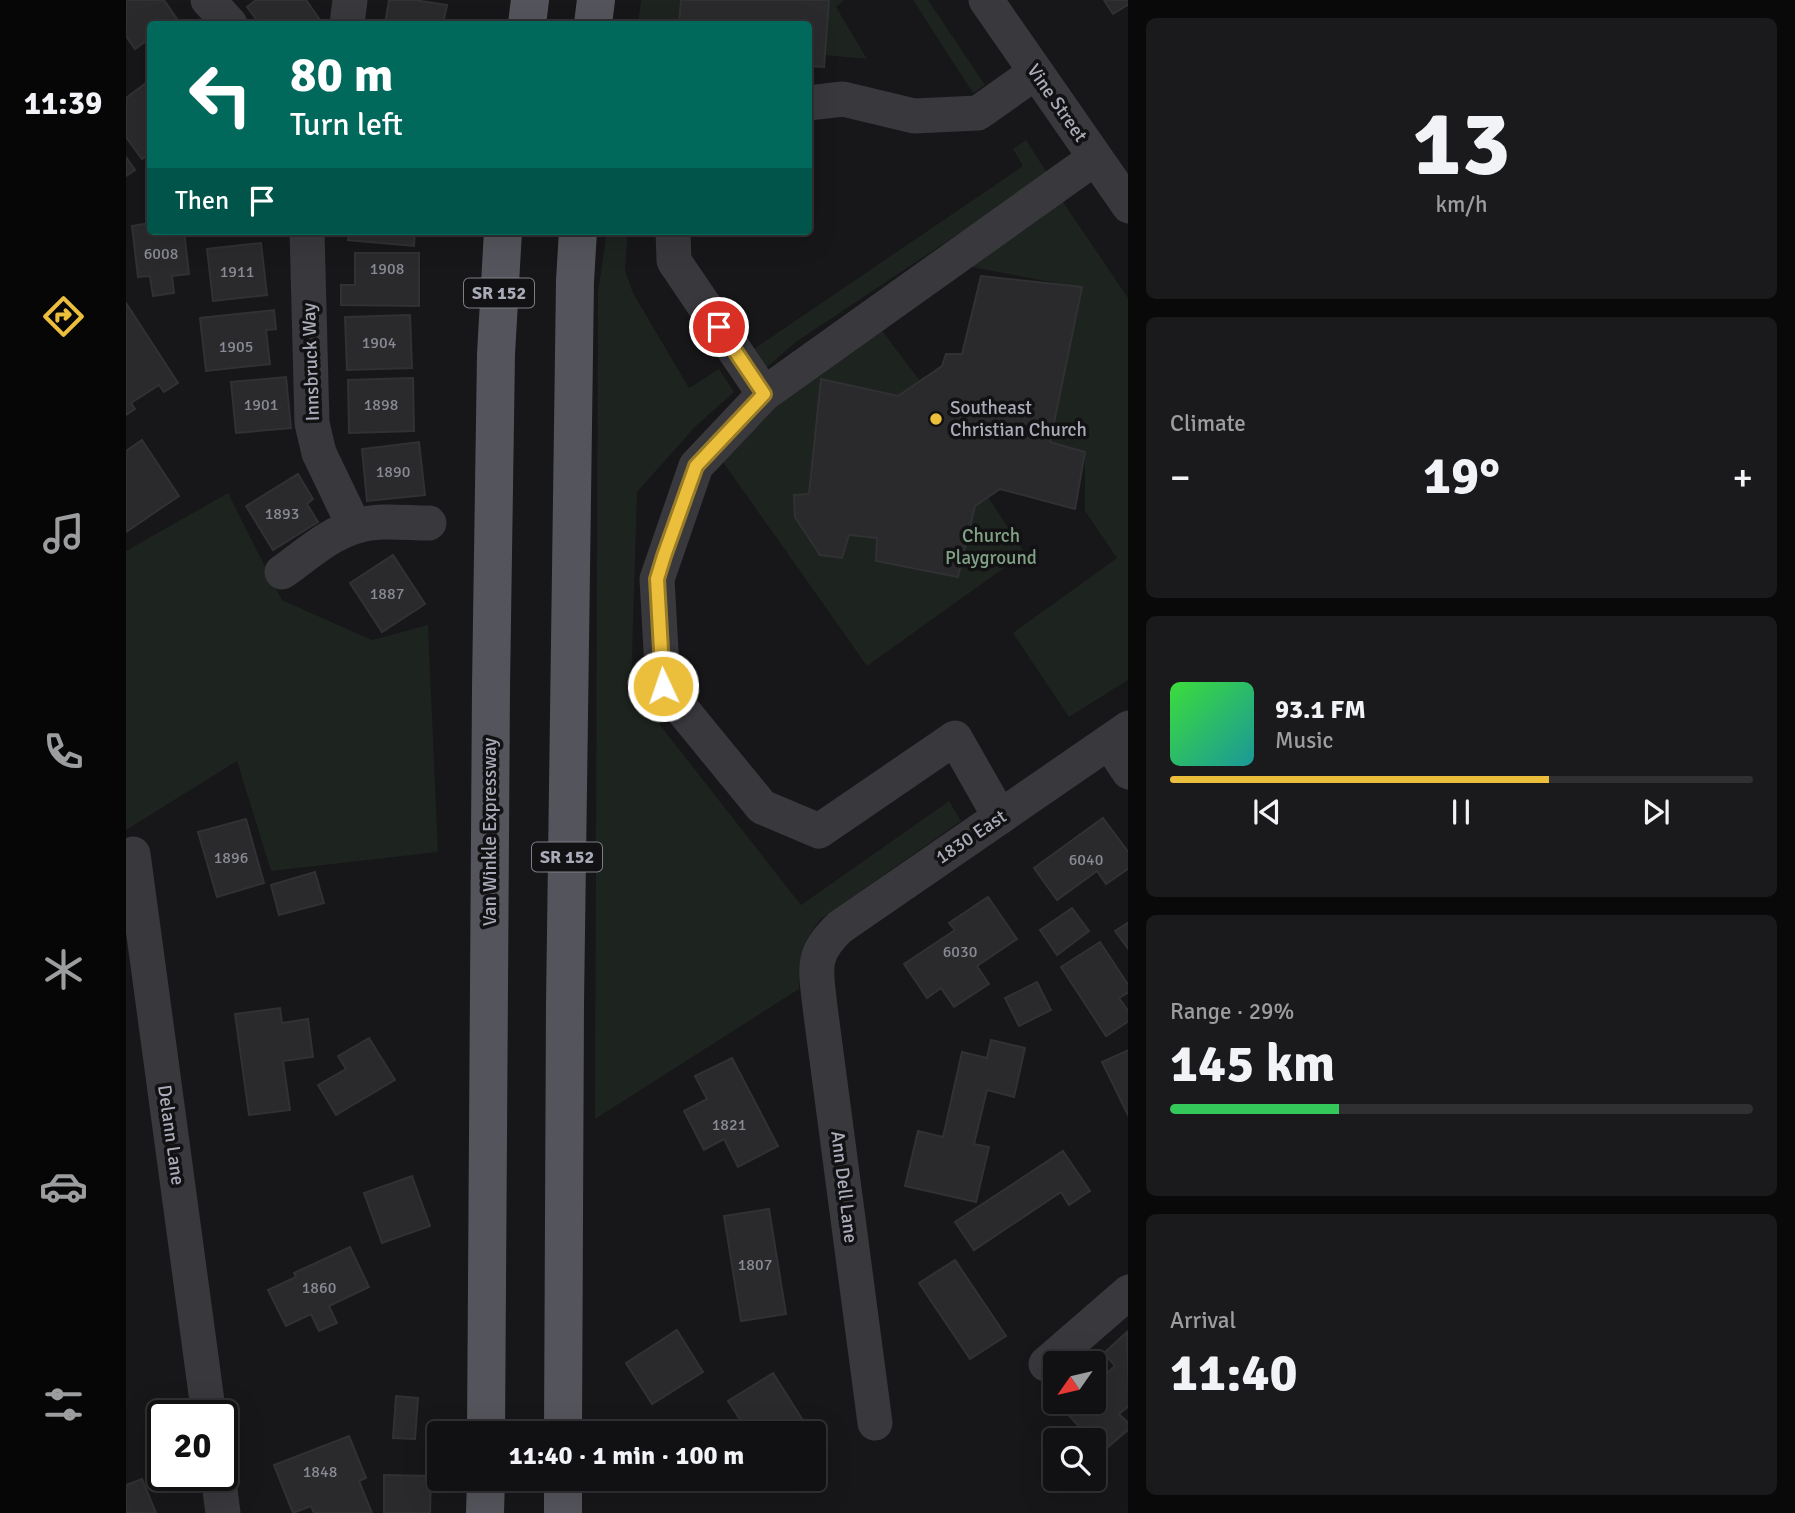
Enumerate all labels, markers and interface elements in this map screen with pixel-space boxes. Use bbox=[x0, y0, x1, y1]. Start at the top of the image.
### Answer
text: 80 m bbox=[290, 45, 393, 105]
icon: left bbox=[175, 49, 266, 140]
street label: Vine Street bbox=[1021, 59, 1093, 147]
text: 11:39 bbox=[24, 84, 102, 123]
text: 13 bbox=[1412, 88, 1511, 201]
text: Turn left bbox=[290, 105, 403, 144]
icon: arrive bbox=[243, 182, 281, 220]
text: Then bbox=[175, 185, 229, 217]
text: km/h bbox=[1435, 190, 1488, 219]
house number: 6008 bbox=[144, 244, 178, 264]
house number: 1908 bbox=[370, 259, 404, 279]
house number: 1911 bbox=[220, 262, 254, 282]
road number: SR 152 bbox=[464, 278, 534, 307]
icon: directions bbox=[39, 292, 88, 341]
pin bbox=[689, 297, 749, 357]
street label: Innsbruck Way bbox=[297, 302, 325, 422]
icon: arrive bbox=[700, 308, 738, 346]
house number: 1904 bbox=[362, 333, 397, 353]
house number: 1905 bbox=[219, 337, 253, 357]
house number: 1901 bbox=[244, 395, 278, 415]
house number: 1898 bbox=[364, 395, 398, 415]
place label: Southeast Christian Church bbox=[950, 396, 1087, 442]
text: Climate bbox=[1170, 409, 1246, 438]
marker: Southeast Christian Church bbox=[928, 411, 944, 427]
text: 19° bbox=[1423, 444, 1500, 508]
text: − bbox=[1170, 454, 1191, 501]
text: + bbox=[1732, 454, 1753, 501]
house number: 1890 bbox=[376, 462, 410, 482]
house number: 1893 bbox=[265, 504, 299, 524]
icon: music bbox=[39, 509, 88, 558]
park label: Church Playground bbox=[945, 524, 1037, 570]
house number: 1887 bbox=[370, 584, 404, 604]
position arrow bbox=[626, 649, 700, 723]
text: 93.1 FM bbox=[1275, 694, 1366, 726]
text: Music bbox=[1275, 726, 1333, 755]
icon: phone bbox=[39, 727, 88, 776]
street label: Van Winkle Expressway bbox=[478, 738, 502, 926]
icon: previous bbox=[1248, 793, 1286, 831]
icon: pause bbox=[1442, 793, 1480, 831]
icon: next bbox=[1637, 793, 1675, 831]
street label: 1830 East bbox=[931, 804, 1011, 869]
road number: SR 152 bbox=[532, 842, 602, 872]
house number: 1896 bbox=[214, 848, 248, 868]
house number: 6040 bbox=[1069, 850, 1103, 870]
house number: 6030 bbox=[943, 942, 977, 962]
icon: climate bbox=[39, 945, 88, 994]
text: Range · 29% bbox=[1170, 997, 1294, 1026]
text: 145 km bbox=[1170, 1032, 1335, 1096]
street label: Delann Lane bbox=[152, 1083, 190, 1187]
house number: 1821 bbox=[712, 1115, 746, 1135]
street label: Ann Dell Lane bbox=[825, 1130, 863, 1244]
icon: car bbox=[39, 1162, 88, 1211]
house number: 1807 bbox=[738, 1255, 772, 1275]
house number: 1860 bbox=[302, 1278, 336, 1298]
text: Arrival bbox=[1170, 1306, 1236, 1335]
text: 11:40 bbox=[1170, 1341, 1298, 1405]
north arrow bbox=[1043, 1351, 1106, 1414]
map controls bbox=[1043, 1351, 1106, 1491]
icon: filters bbox=[39, 1380, 88, 1429]
speed limit sign: 20 bbox=[147, 1400, 238, 1491]
button: search bbox=[1043, 1428, 1106, 1491]
text: 11:40 · 1 min · 100 m bbox=[509, 1440, 744, 1472]
house number: 1848 bbox=[303, 1462, 337, 1482]

